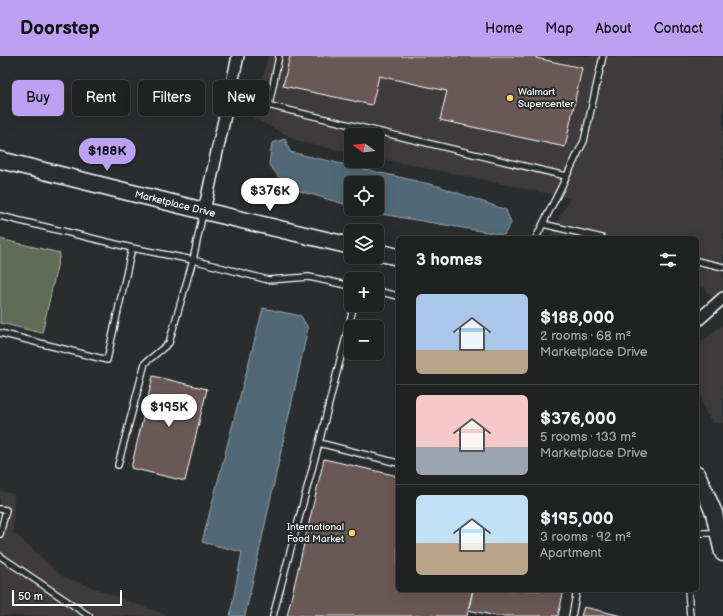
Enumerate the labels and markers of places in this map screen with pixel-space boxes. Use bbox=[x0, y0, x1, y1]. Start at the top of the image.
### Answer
place label: Walmart Supercenter bbox=[518, 86, 574, 110]
marker: Walmart Supercenter bbox=[505, 93, 515, 103]
pin: $188K bbox=[79, 138, 135, 172]
pin: $376K bbox=[242, 178, 298, 212]
pin: $195K bbox=[141, 394, 197, 428]
place label: International Food Market bbox=[287, 521, 344, 545]
marker: International Food Market bbox=[347, 528, 357, 538]

